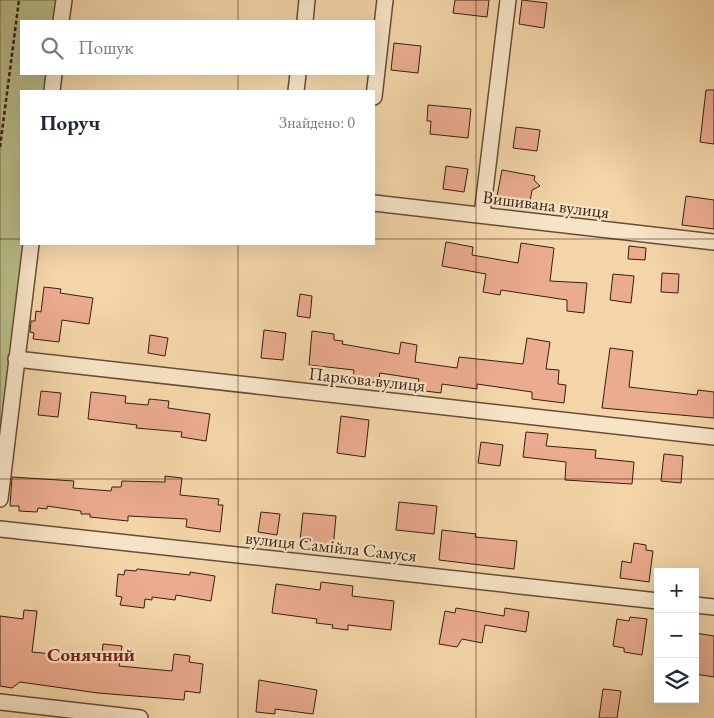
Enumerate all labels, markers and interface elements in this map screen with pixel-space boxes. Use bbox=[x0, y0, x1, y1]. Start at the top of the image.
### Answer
search box bbox=[20, 20, 375, 75]
icon: search bbox=[38, 34, 66, 62]
text: Пошук bbox=[78, 35, 134, 60]
text: Поруч bbox=[40, 109, 100, 136]
text: Знайдено: 0 bbox=[279, 112, 355, 133]
street label: Вишивана вулиця bbox=[481, 185, 611, 223]
street label: Паркова вулиця bbox=[307, 361, 427, 397]
street label: вулиця Самійла Самуся bbox=[244, 526, 418, 566]
map controls bbox=[654, 568, 699, 703]
button: + bbox=[654, 568, 699, 613]
button: − bbox=[654, 613, 699, 658]
district label: Сонячний bbox=[47, 642, 135, 667]
button: layers bbox=[654, 658, 699, 703]

